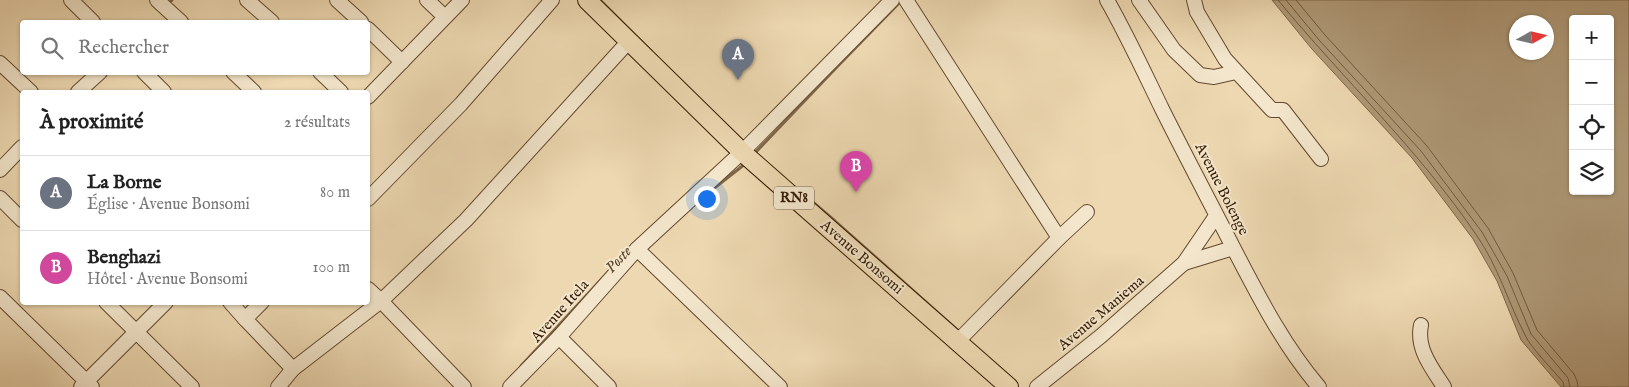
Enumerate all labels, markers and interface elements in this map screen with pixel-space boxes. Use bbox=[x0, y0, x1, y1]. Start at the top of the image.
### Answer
north arrow bbox=[1509, 15, 1554, 60]
map controls bbox=[1569, 15, 1614, 195]
button: + bbox=[1569, 15, 1614, 60]
search box bbox=[20, 20, 370, 75]
icon: search bbox=[38, 34, 66, 62]
text: Rechercher bbox=[78, 36, 169, 60]
pin: A bbox=[722, 39, 754, 80]
button: − bbox=[1569, 60, 1614, 105]
button: locate bbox=[1569, 105, 1614, 150]
text: À proximité bbox=[40, 109, 143, 136]
text: 2 résultats bbox=[284, 113, 350, 133]
street label: Avenue Bolenge bbox=[1190, 139, 1253, 238]
button: layers bbox=[1569, 150, 1614, 195]
pin: B bbox=[840, 151, 872, 192]
text: La Borne bbox=[87, 171, 161, 195]
text: A bbox=[51, 183, 61, 203]
text: 80 m bbox=[320, 183, 350, 203]
your location bbox=[694, 186, 720, 212]
road number: RN8 bbox=[774, 187, 814, 210]
text: Église · Avenue Bonsomi bbox=[87, 195, 250, 215]
street label: Avenue Bonsomi bbox=[816, 215, 907, 298]
water label: Poste bbox=[601, 242, 637, 278]
text: Benghazi bbox=[87, 246, 161, 270]
text: B bbox=[51, 258, 61, 278]
text: 100 m bbox=[313, 258, 350, 278]
text: Hôtel · Avenue Bonsomi bbox=[87, 270, 248, 290]
street label: Avenue Maniema bbox=[1053, 271, 1148, 355]
street label: Avenue Itela bbox=[526, 275, 594, 347]

